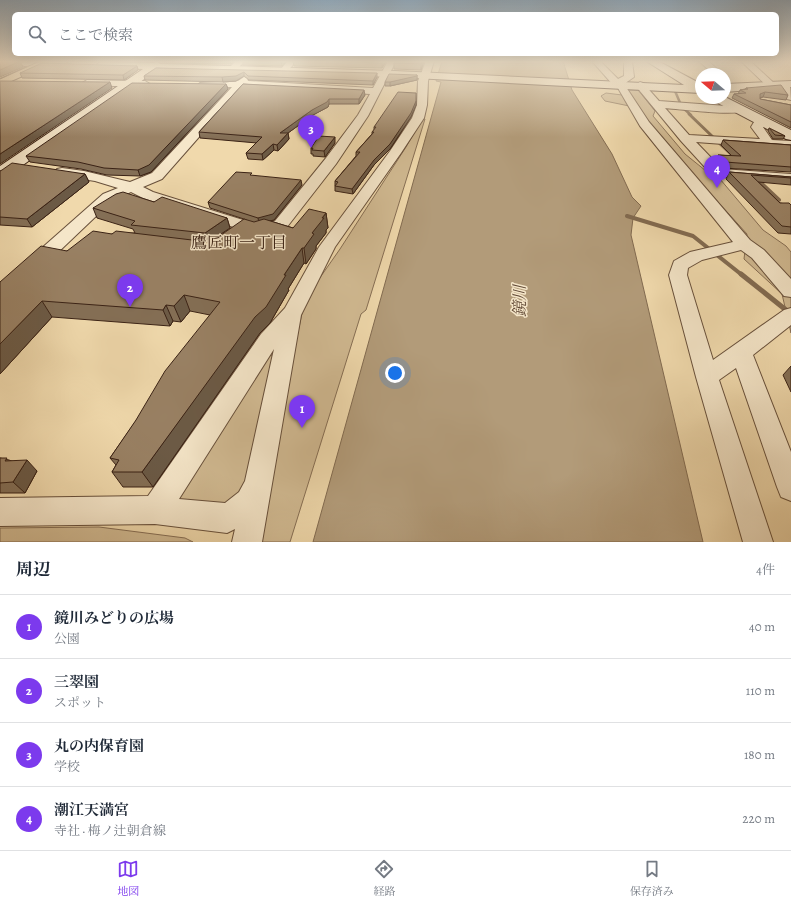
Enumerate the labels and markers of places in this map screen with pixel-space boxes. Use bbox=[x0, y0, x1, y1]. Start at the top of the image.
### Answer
pin: 3 bbox=[298, 115, 324, 148]
pin: 4 bbox=[704, 155, 730, 188]
pin: 2 bbox=[117, 274, 143, 307]
pin: 1 bbox=[289, 395, 315, 428]

